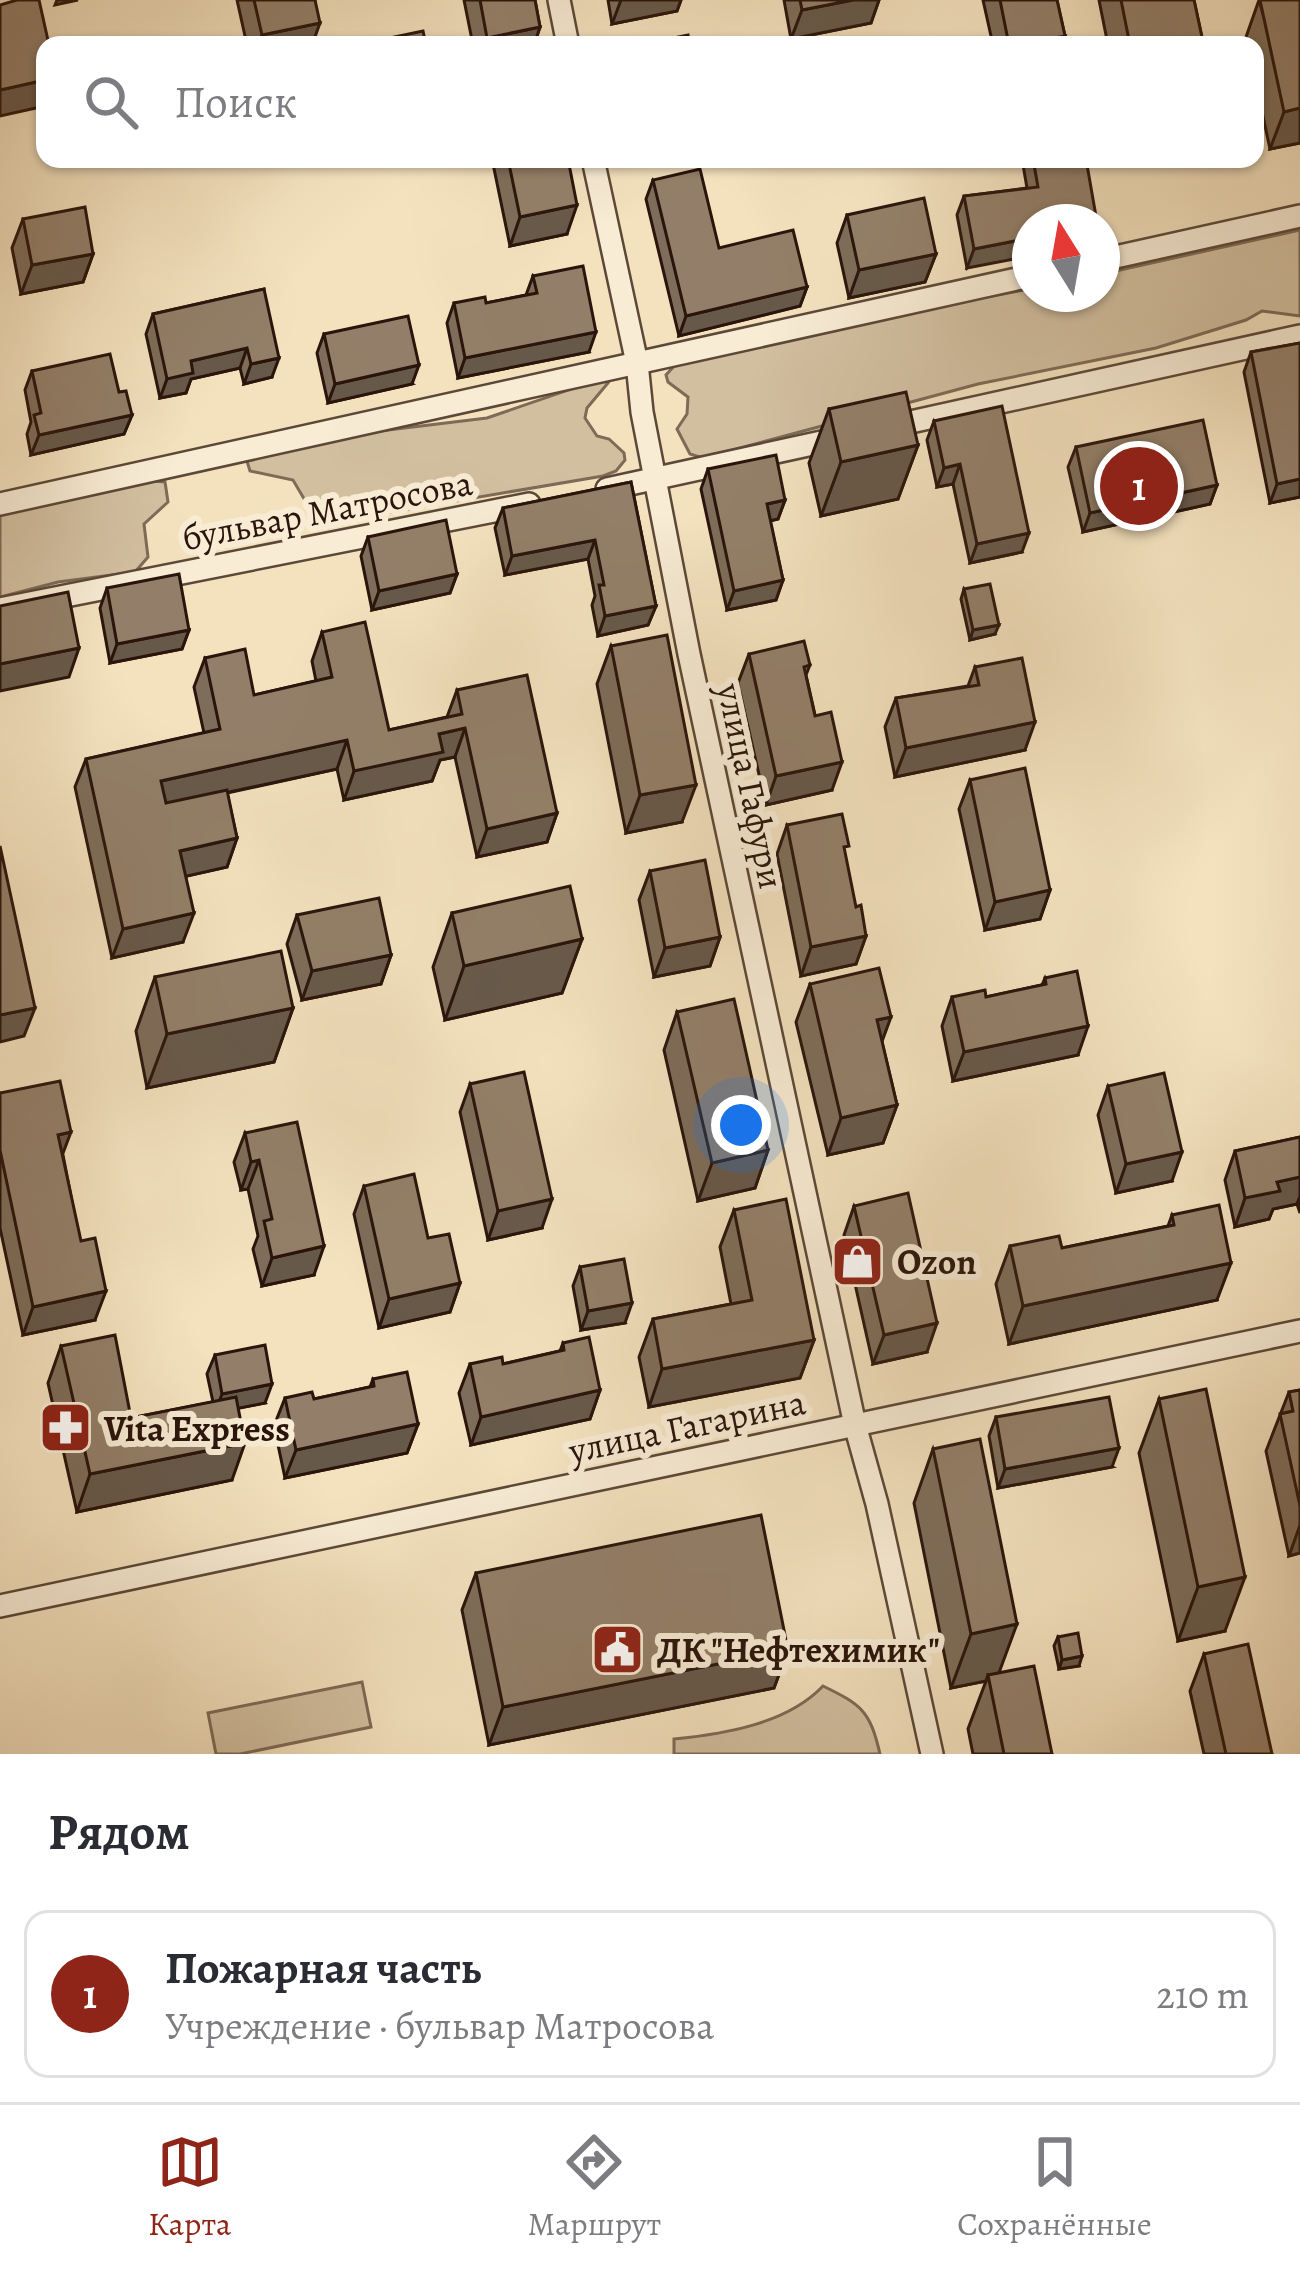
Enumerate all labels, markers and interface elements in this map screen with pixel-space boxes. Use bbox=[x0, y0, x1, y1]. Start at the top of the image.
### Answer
search box bbox=[36, 36, 1264, 168]
icon: search bbox=[78, 69, 144, 135]
text: Поиск bbox=[174, 71, 297, 133]
north arrow bbox=[1012, 204, 1120, 312]
pin: 1 bbox=[1100, 441, 1178, 531]
street label: бульвар Матросова bbox=[178, 458, 477, 562]
street label: улица Гафури bbox=[705, 678, 797, 893]
your location bbox=[711, 1095, 771, 1155]
shop icon: Ozon bbox=[830, 1233, 886, 1289]
place label: Ozon bbox=[897, 1237, 977, 1286]
street label: улица Гагарина bbox=[563, 1377, 810, 1475]
pharmacy icon: Vita Express bbox=[37, 1400, 93, 1456]
place label: Vita Express bbox=[103, 1404, 290, 1453]
public building icon: ДК "Нефтехимик" bbox=[590, 1621, 646, 1677]
place label: ДК "Нефтехимик" bbox=[657, 1625, 940, 1674]
text: Рядом bbox=[48, 1797, 190, 1867]
text: Пожарная часть bbox=[165, 1937, 481, 1999]
text: 1 bbox=[83, 1968, 97, 2021]
text: 210 m bbox=[1156, 1968, 1249, 2021]
text: Учреждение · бульвар Матросова bbox=[165, 1999, 714, 2052]
tab: Карта bbox=[148, 2129, 231, 2246]
tab: Маршрут bbox=[528, 2129, 661, 2246]
tab: Сохранённые bbox=[957, 2129, 1152, 2246]

